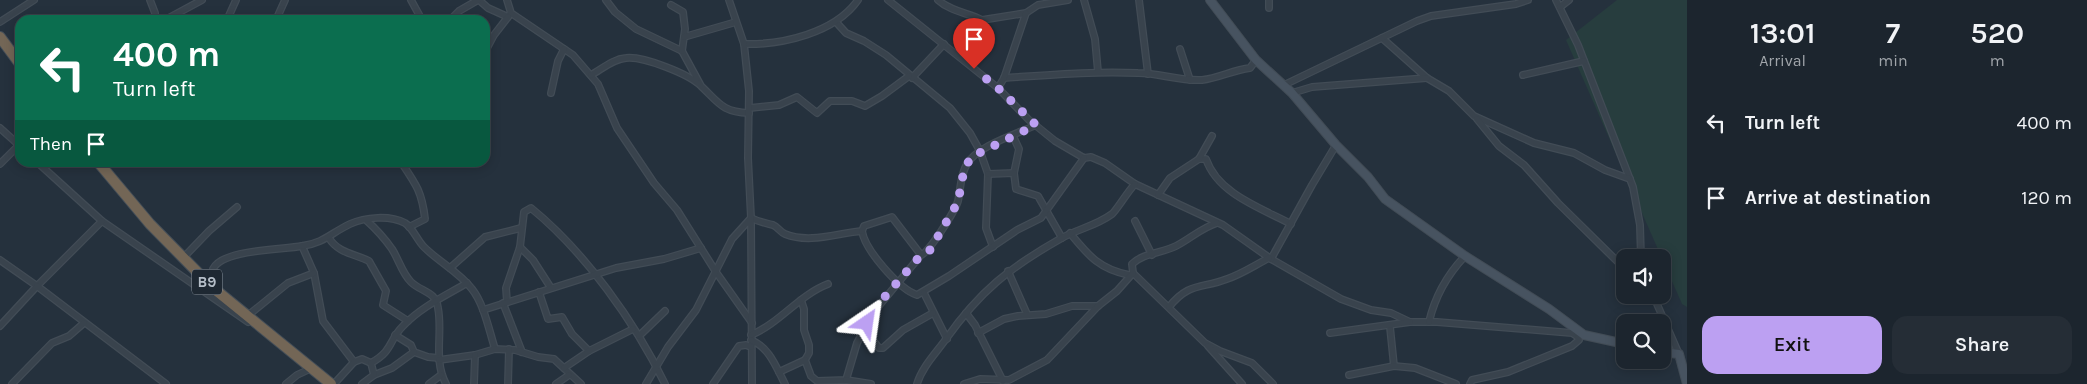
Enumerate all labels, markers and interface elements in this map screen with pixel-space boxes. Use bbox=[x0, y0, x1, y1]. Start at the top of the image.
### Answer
text: 13:01 bbox=[1750, 15, 1816, 51]
text: 7 bbox=[1886, 15, 1900, 51]
text: 520 bbox=[1970, 15, 2024, 51]
pin bbox=[953, 18, 995, 69]
icon: arrive bbox=[960, 25, 988, 53]
text: 400 m bbox=[113, 34, 220, 75]
icon: left bbox=[30, 35, 95, 100]
text: Arrival bbox=[1759, 51, 1806, 70]
text: min bbox=[1878, 51, 1908, 70]
text: m bbox=[1990, 51, 2005, 70]
text: Turn left bbox=[113, 76, 196, 102]
icon: left bbox=[1702, 109, 1730, 137]
text: Turn left bbox=[1745, 112, 1820, 134]
text: 400 m bbox=[2017, 112, 2072, 134]
icon: arrive bbox=[82, 130, 110, 158]
text: Then bbox=[30, 133, 72, 155]
icon: arrive bbox=[1702, 184, 1730, 212]
text: Arrive at destination bbox=[1745, 187, 1931, 209]
text: 120 m bbox=[2021, 187, 2072, 209]
map controls bbox=[1616, 249, 1671, 369]
button: sound bbox=[1616, 249, 1671, 304]
road number: B9 bbox=[192, 270, 222, 294]
position arrow bbox=[840, 296, 892, 348]
button: search bbox=[1616, 314, 1671, 369]
button: Exit bbox=[1702, 316, 1882, 374]
button: Share bbox=[1892, 316, 2072, 374]

